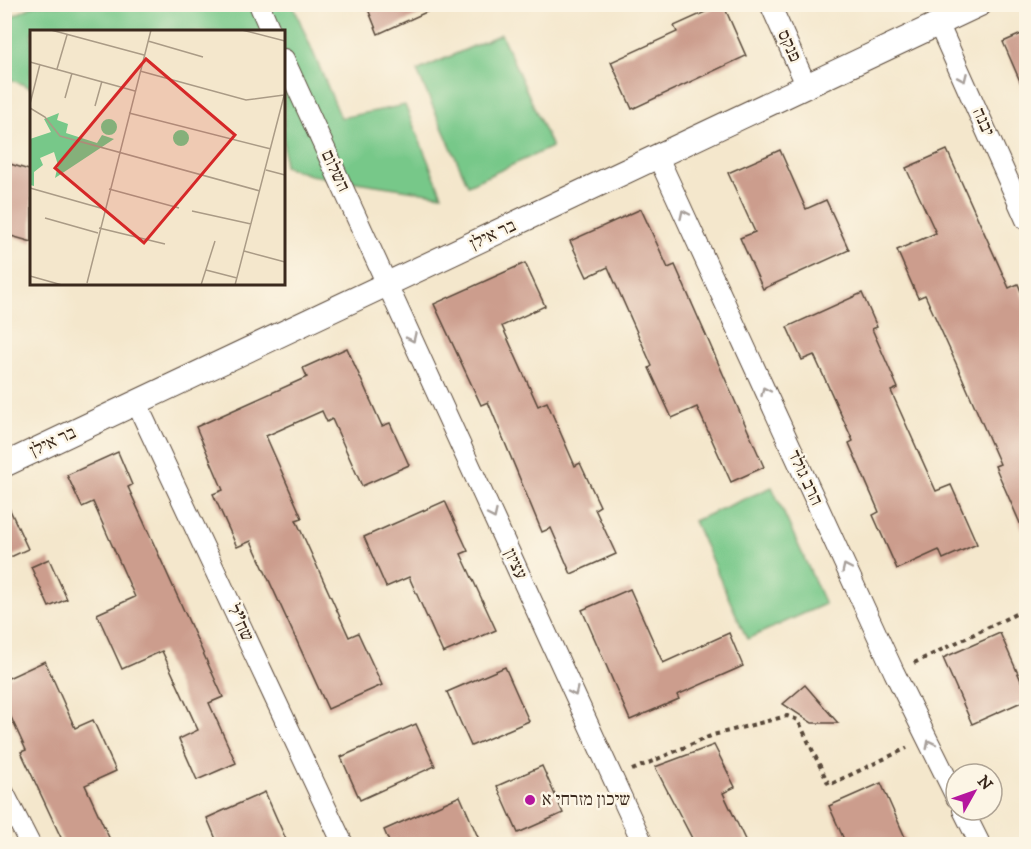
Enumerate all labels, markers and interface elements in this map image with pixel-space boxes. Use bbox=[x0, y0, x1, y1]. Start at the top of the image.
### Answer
street label: פנקס bbox=[772, 27, 806, 65]
inset map bbox=[30, 30, 285, 285]
one-way arrow bbox=[956, 72, 968, 83]
street label: יבנה bbox=[967, 104, 999, 140]
street label: השלום bbox=[316, 146, 354, 196]
one-way arrow bbox=[679, 209, 691, 220]
street label: בר אילן bbox=[466, 215, 520, 255]
one-way arrow bbox=[404, 331, 416, 342]
one-way arrow bbox=[760, 386, 772, 397]
street label: בר אילן bbox=[26, 422, 80, 462]
street label: הרב גולד bbox=[783, 447, 827, 509]
one-way arrow bbox=[485, 508, 497, 519]
street label: עציון bbox=[498, 545, 532, 583]
one-way arrow bbox=[842, 564, 854, 575]
street label: שח"ל bbox=[222, 601, 258, 645]
one-way arrow bbox=[566, 686, 578, 697]
one-way arrow bbox=[925, 740, 937, 751]
north arrow bbox=[944, 762, 1004, 822]
text: N bbox=[973, 772, 997, 794]
place label: שיכון מזרחי א bbox=[542, 789, 630, 811]
marker: שיכון מזרחי א bbox=[523, 793, 537, 807]

